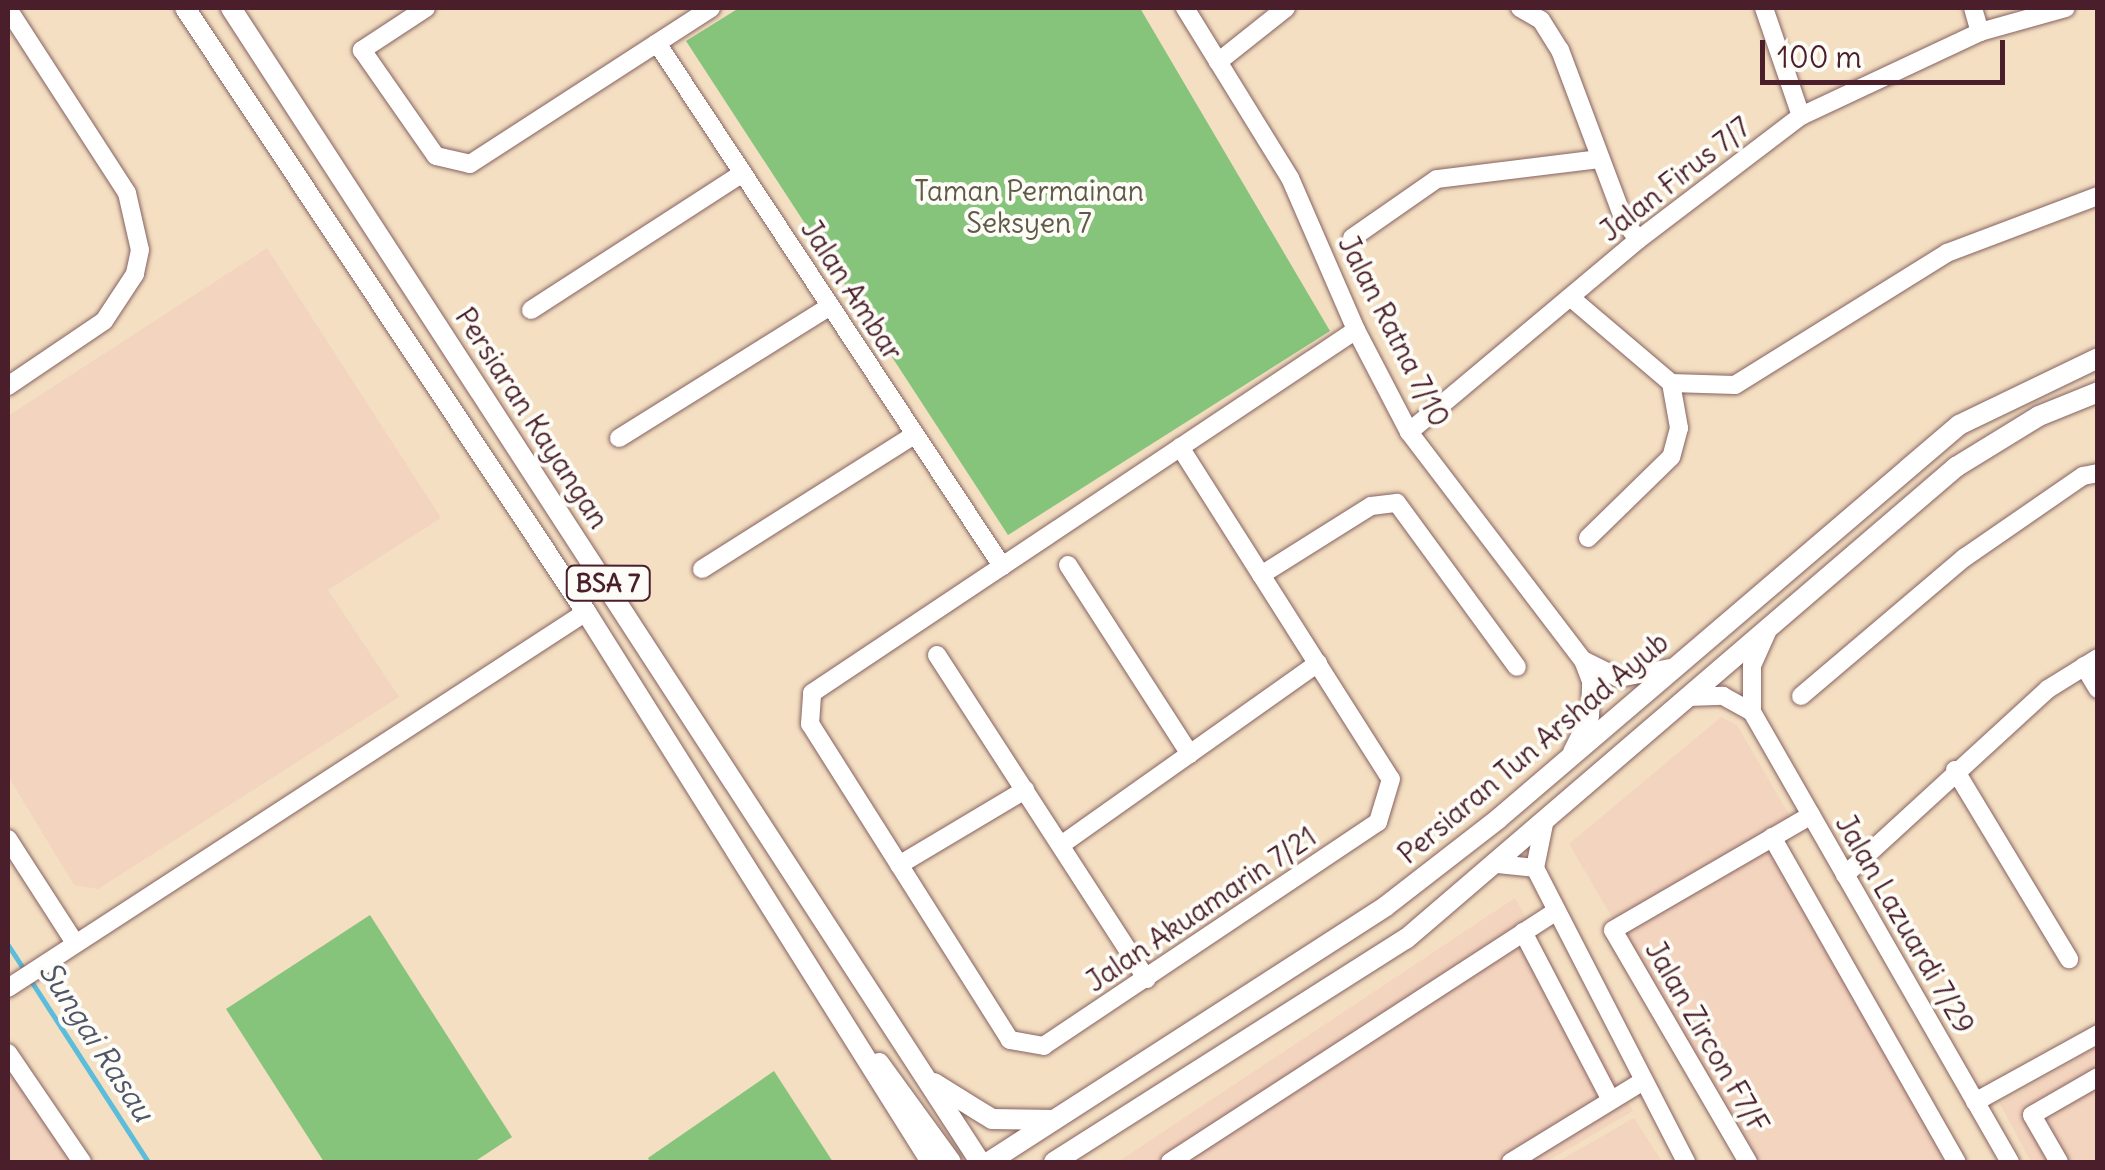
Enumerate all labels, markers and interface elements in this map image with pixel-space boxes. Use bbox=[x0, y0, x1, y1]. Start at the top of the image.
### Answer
scale bar bbox=[1765, 20, 2010, 82]
text: 100 m bbox=[1777, 38, 1862, 76]
street label: Jalan Firus 7/7 bbox=[1593, 110, 1757, 248]
park label: Taman Permainan Seksyen 7 bbox=[914, 174, 1144, 240]
street label: Jalan Ambar bbox=[794, 213, 910, 367]
street label: Jalan Ratna 7/10 bbox=[1331, 230, 1457, 432]
street label: Persiaran Kayangan bbox=[448, 301, 616, 535]
road number: BSA 7 bbox=[566, 563, 650, 603]
street label: Persiaran Tun Arshad Ayub bbox=[1391, 625, 1675, 871]
street label: Jalan Lazuardi 7/29 bbox=[1829, 809, 1981, 1039]
street label: Jalan Akuamarin 7/21 bbox=[1079, 819, 1323, 999]
street label: Jalan Zircon F7/F bbox=[1638, 935, 1776, 1139]
water label: Sungai Rasau bbox=[32, 954, 162, 1128]

